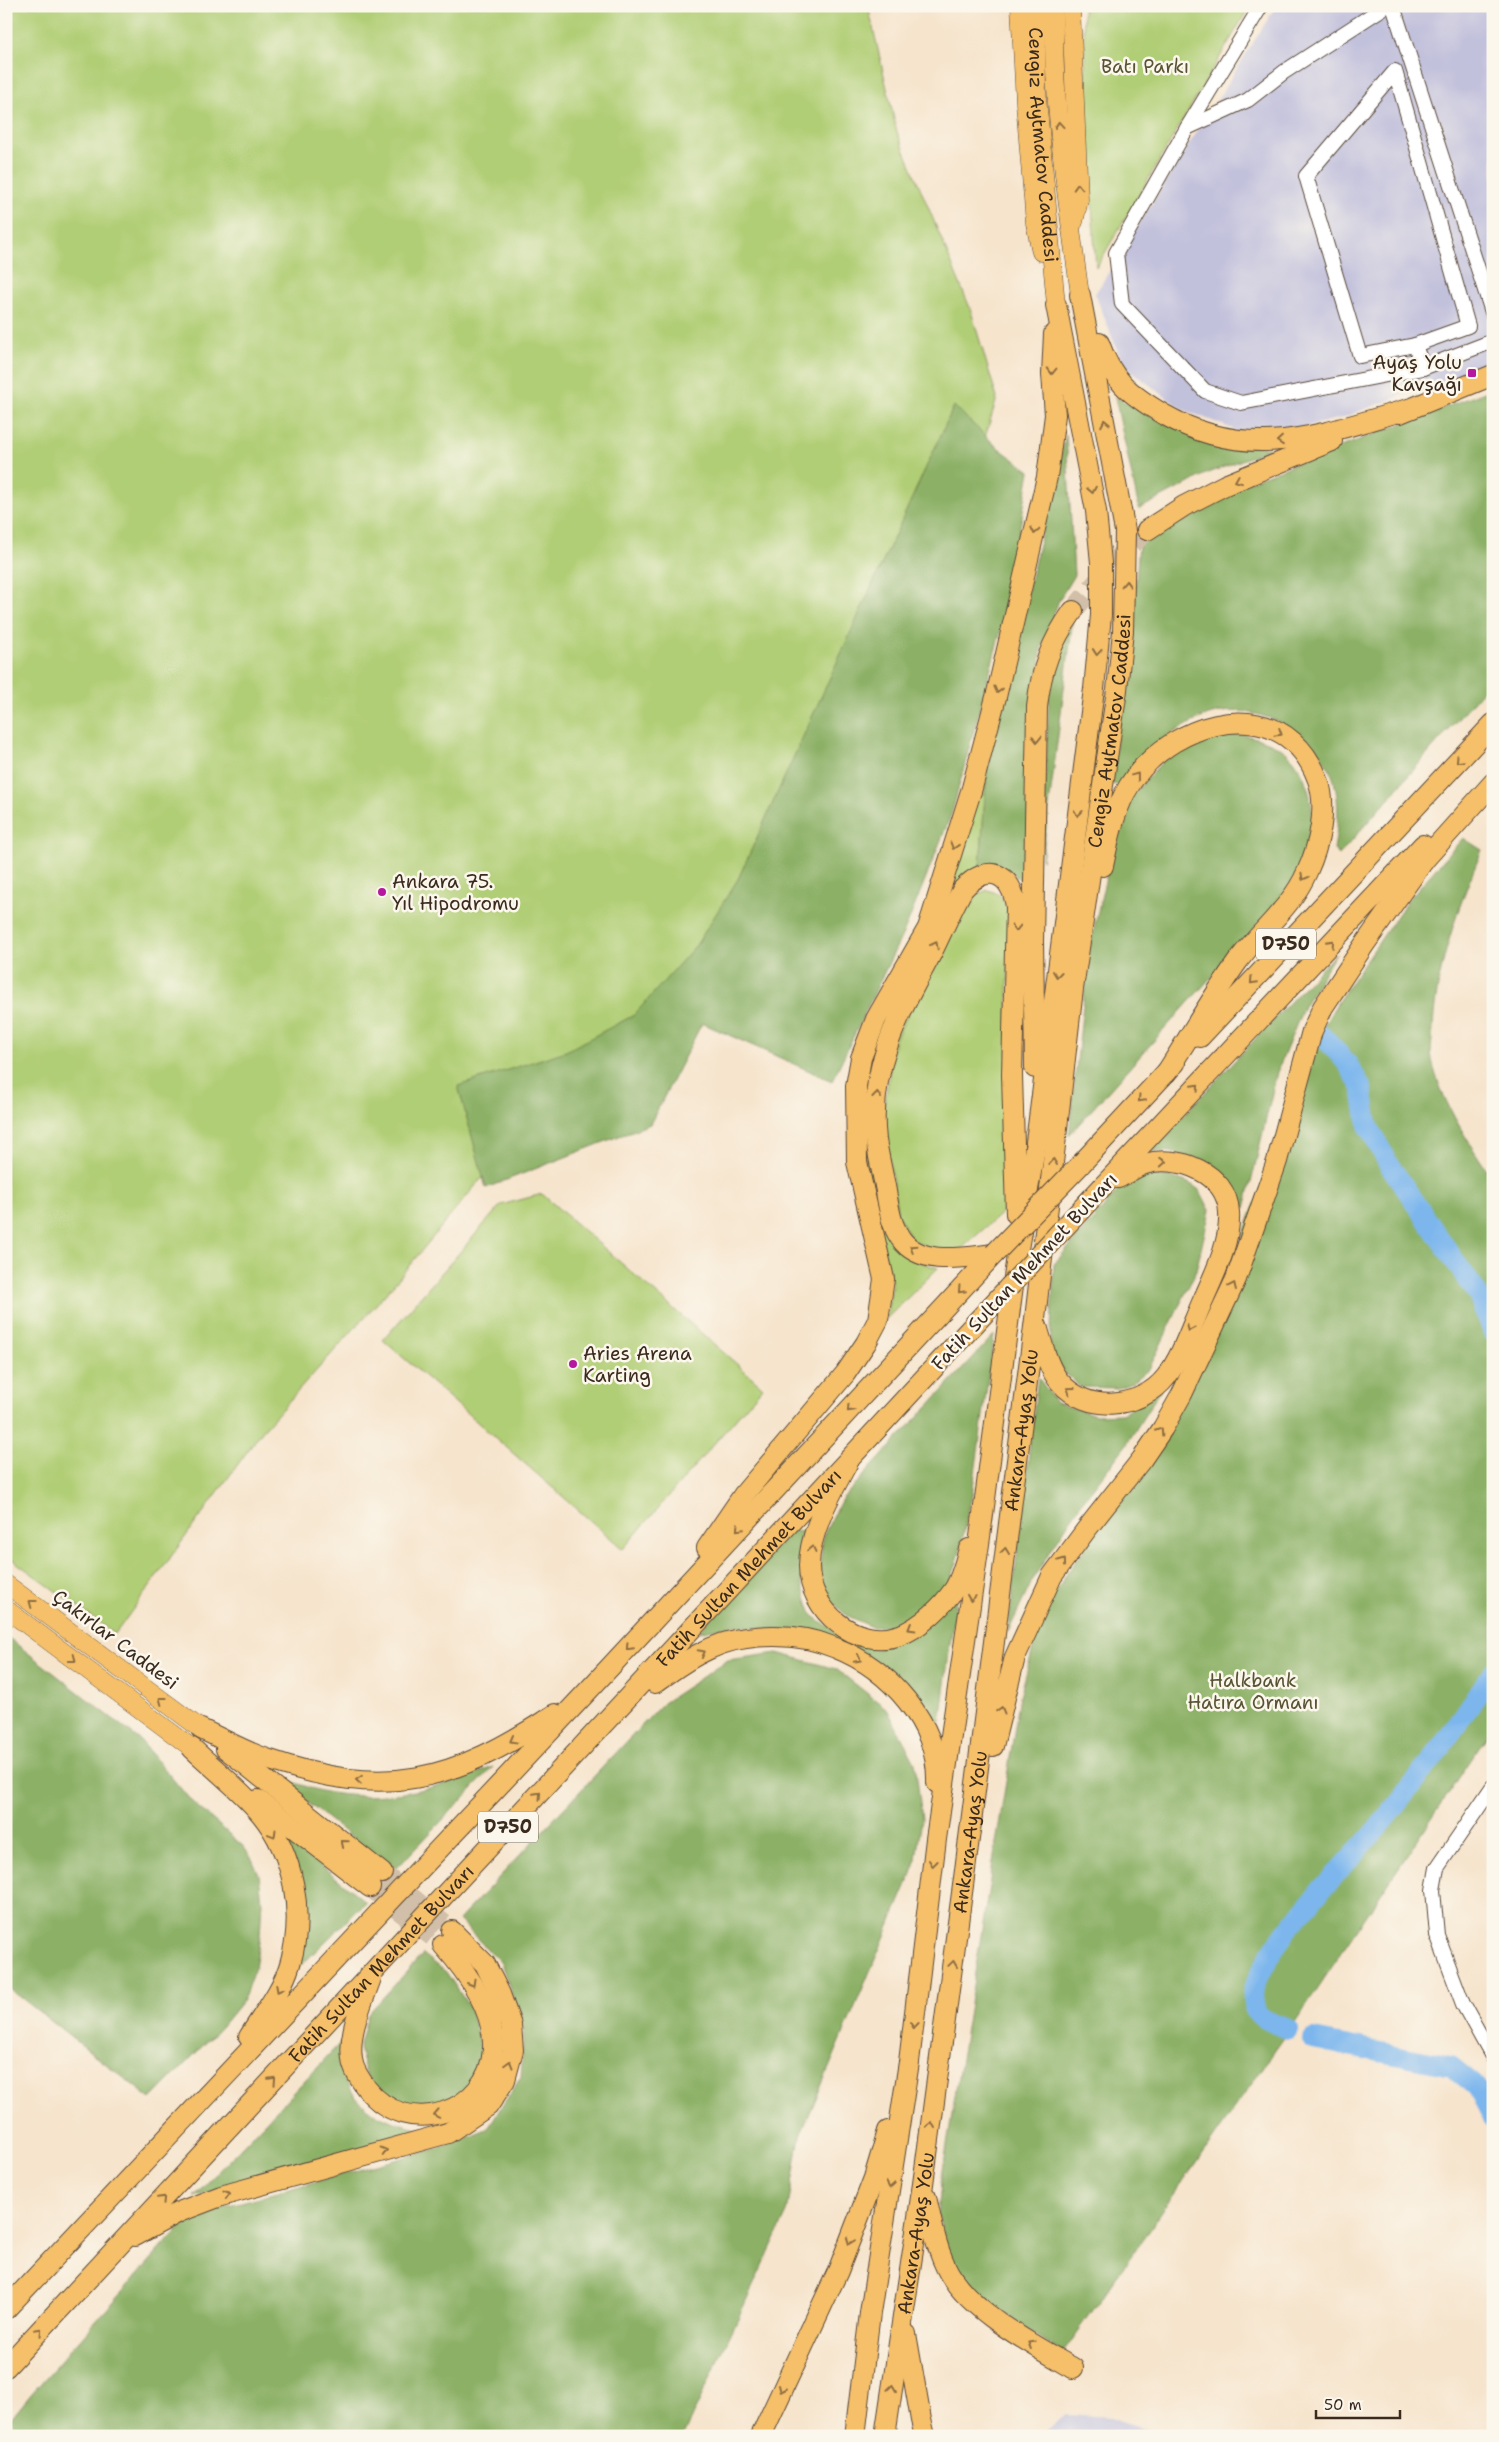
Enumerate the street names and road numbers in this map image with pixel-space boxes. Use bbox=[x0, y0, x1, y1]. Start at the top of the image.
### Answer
street label: Cengiz Aytmatov Caddesi bbox=[1023, 27, 1064, 263]
street label: Cengiz Aytmatov Caddesi bbox=[1082, 614, 1136, 850]
road number: D750 bbox=[1256, 929, 1316, 960]
street label: Fatih Sultan Mehmet Bulvarı bbox=[926, 1167, 1123, 1376]
street label: Ankara-Ayaş Yolu bbox=[999, 1347, 1044, 1513]
street label: Fatih Sultan Mehmet Bulvarı bbox=[650, 1463, 847, 1672]
street label: Çakırlar Caddesi bbox=[48, 1584, 184, 1695]
street label: Ankara-Ayaş Yolu bbox=[947, 1749, 993, 1915]
road number: D750 bbox=[478, 1811, 538, 1842]
street label: Fatih Sultan Mehmet Bulvarı bbox=[283, 1859, 480, 2068]
street label: Ankara-Ayaş Yolu bbox=[891, 2151, 940, 2316]

